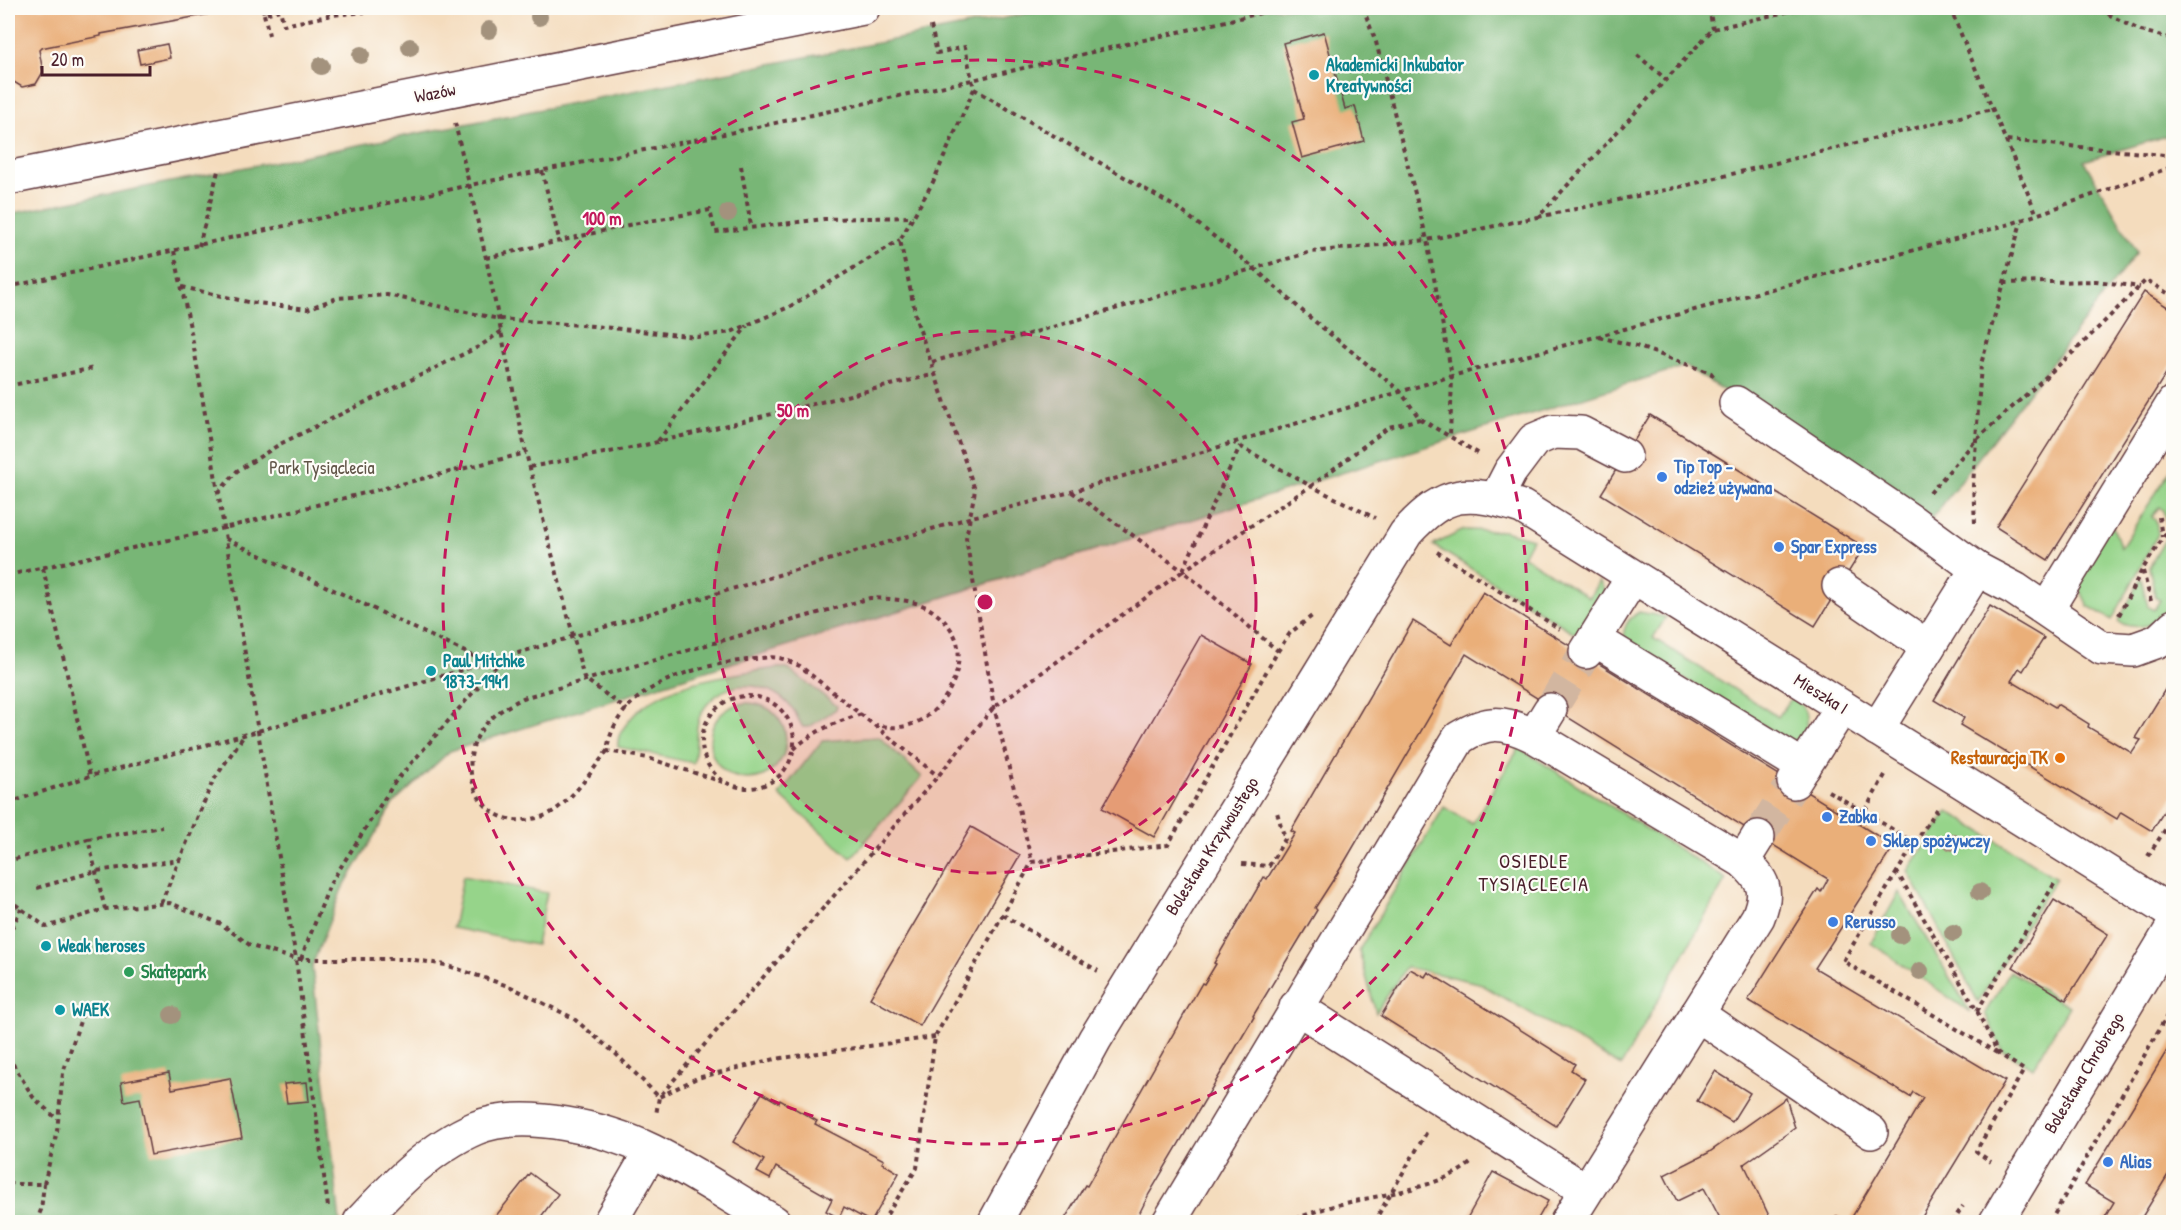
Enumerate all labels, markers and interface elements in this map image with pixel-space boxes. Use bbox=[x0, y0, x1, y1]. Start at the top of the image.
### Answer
scale bar bbox=[42, 39, 150, 77]
text: 20 m bbox=[51, 47, 84, 72]
place label: Akademicki Inkubator Kreatywności bbox=[1326, 52, 1464, 99]
marker: Akademicki Inkubator Kreatywności bbox=[1307, 68, 1321, 82]
street label: Wazów bbox=[412, 76, 458, 109]
text: 100 m bbox=[582, 206, 622, 231]
text: 50 m bbox=[777, 398, 809, 423]
place label: Tip Top - odzież używana bbox=[1673, 454, 1773, 501]
park label: Park Tysiąclecia bbox=[269, 455, 375, 480]
marker: Tip Top - odzież używana bbox=[1655, 470, 1669, 484]
place label: Spar Express bbox=[1791, 534, 1877, 560]
marker: Spar Express bbox=[1772, 540, 1786, 554]
centre of rings bbox=[975, 592, 995, 612]
place label: Paul Mitchke 1873-1941 bbox=[443, 648, 526, 694]
marker: Paul Mitchke 1873-1941 bbox=[424, 664, 438, 678]
street label: Mieszka I bbox=[1789, 667, 1853, 720]
place label: Restauracja TK bbox=[1951, 745, 2049, 770]
marker: Restauracja TK bbox=[2053, 751, 2067, 765]
street label: Bolesława Krzywoustego bbox=[1159, 772, 1264, 920]
place label: Zabka bbox=[1839, 804, 1878, 829]
marker: Zabka bbox=[1820, 810, 1834, 824]
place label: Sklep spożywczy bbox=[1883, 828, 1991, 854]
marker: Sklep spożywczy bbox=[1864, 834, 1878, 848]
district label: OSIEDLE TYSIĄCLECIA bbox=[1479, 847, 1590, 897]
place label: Rerusso bbox=[1845, 909, 1896, 934]
marker: Rerusso bbox=[1826, 915, 1840, 929]
place label: Weak heroses bbox=[58, 933, 145, 958]
marker: Weak heroses bbox=[39, 939, 53, 953]
place label: Skatepark bbox=[141, 959, 207, 985]
marker: Skatepark bbox=[122, 965, 136, 979]
place label: WAEK bbox=[72, 997, 110, 1022]
marker: WAEK bbox=[53, 1003, 67, 1017]
street label: Bolesława Chrobrego bbox=[2038, 1008, 2130, 1138]
place label: Alias bbox=[2120, 1149, 2152, 1174]
marker: Alias bbox=[2101, 1155, 2115, 1169]

